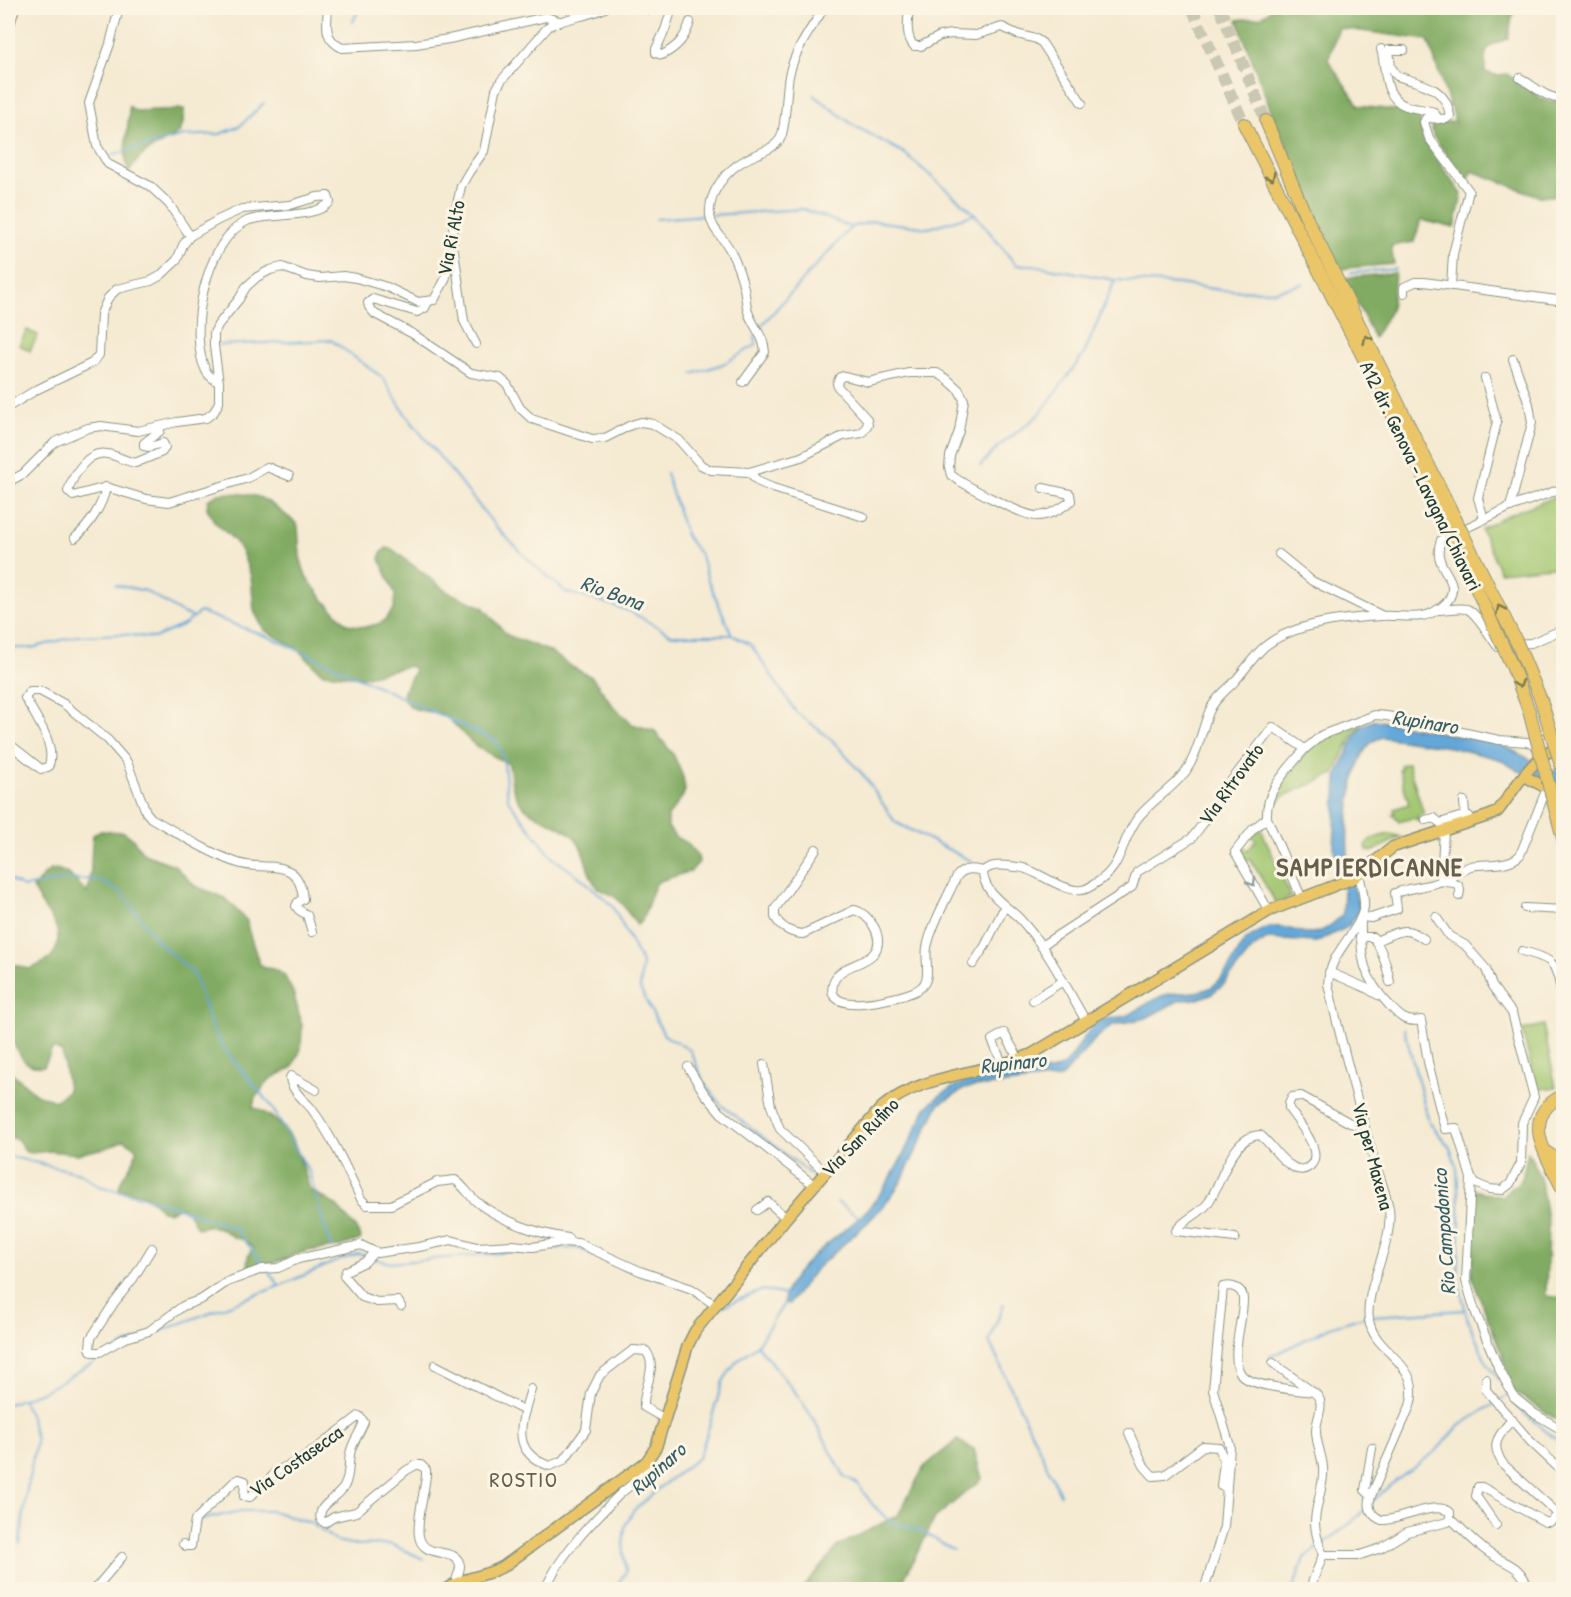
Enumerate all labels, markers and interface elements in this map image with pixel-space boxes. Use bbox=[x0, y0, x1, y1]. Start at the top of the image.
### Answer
one-way arrow bbox=[1264, 170, 1275, 181]
street label: Via Ri Alto bbox=[430, 198, 471, 278]
one-way arrow bbox=[1362, 334, 1374, 345]
street label: A12 dir. Genova - Lavagna/Chiavari bbox=[1354, 356, 1489, 595]
water label: Rio Bona bbox=[577, 568, 650, 618]
one-way arrow bbox=[1496, 604, 1507, 615]
one-way arrow bbox=[1511, 678, 1524, 689]
water label: Rupinaro bbox=[1390, 702, 1461, 741]
street label: Via Ritrovato bbox=[1192, 737, 1269, 830]
district label: SAMPIERDICANNE bbox=[1276, 849, 1464, 884]
one-way arrow bbox=[1245, 876, 1256, 886]
water label: Rupinaro bbox=[979, 1044, 1049, 1080]
street label: Via San Rufino bbox=[815, 1091, 904, 1182]
street label: Via per Maxena bbox=[1346, 1099, 1401, 1213]
water label: Rio Campodonico bbox=[1425, 1166, 1462, 1296]
street label: Via Costasecca bbox=[243, 1418, 348, 1503]
water label: Rupinaro bbox=[623, 1435, 693, 1501]
district label: ROSTIO bbox=[489, 1464, 559, 1494]

